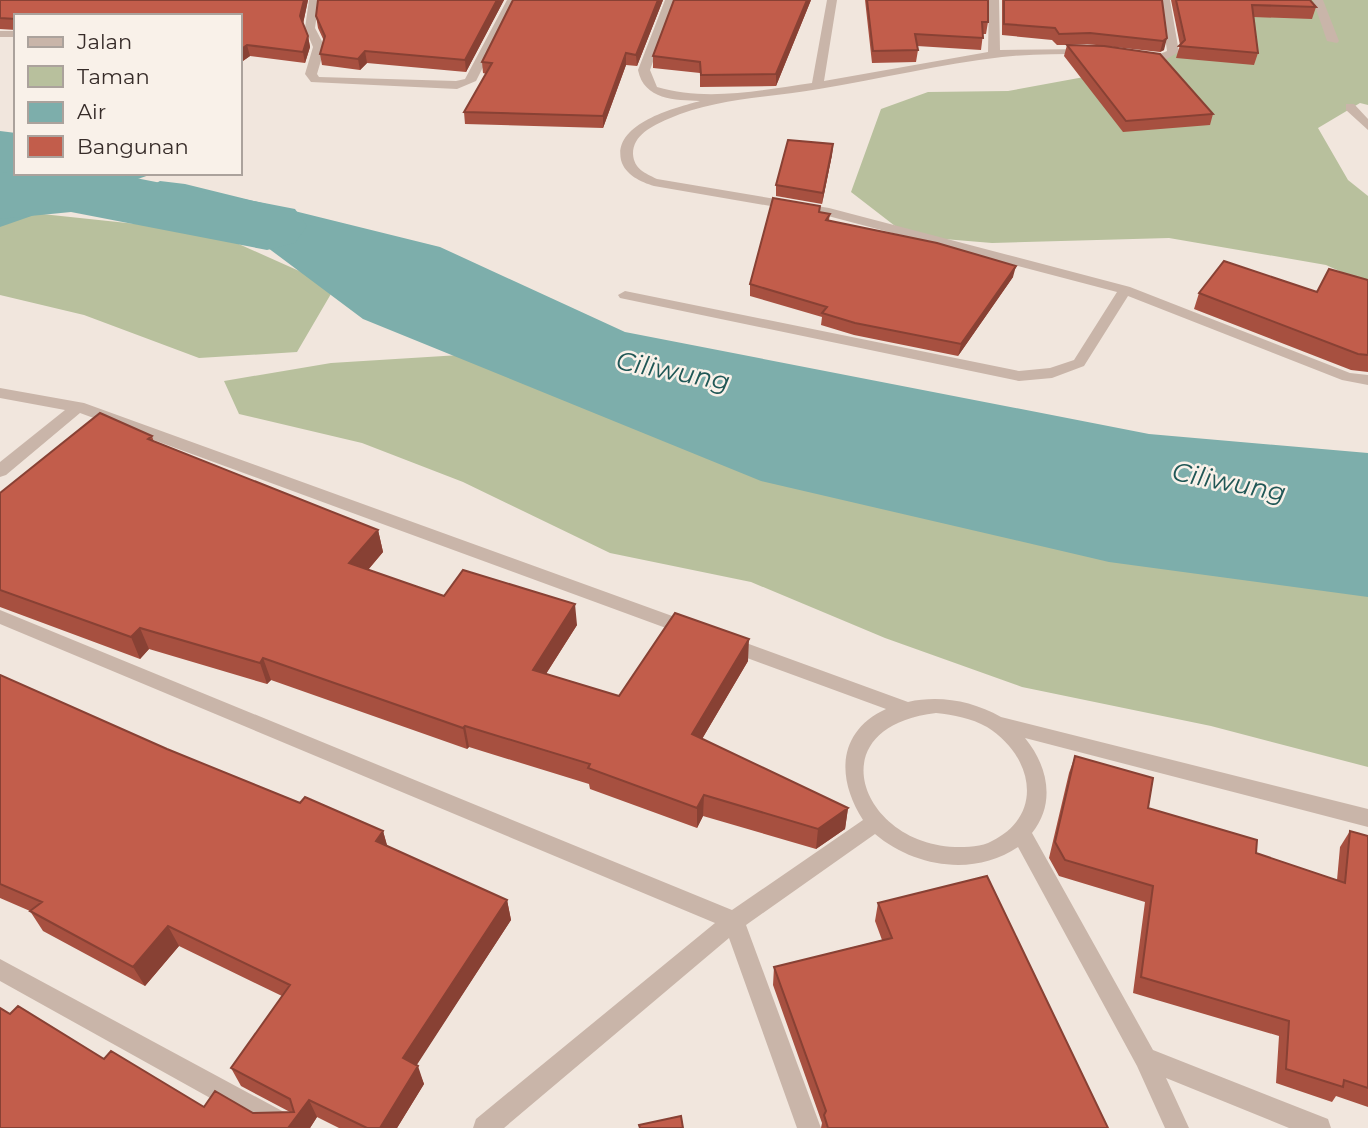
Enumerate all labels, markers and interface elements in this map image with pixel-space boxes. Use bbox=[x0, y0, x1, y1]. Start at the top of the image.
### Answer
legend bbox=[14, 14, 242, 175]
text: Jalan bbox=[76, 29, 132, 54]
text: Taman bbox=[77, 64, 150, 89]
text: Air bbox=[77, 99, 106, 124]
text: Bangunan bbox=[77, 134, 189, 159]
water label: Ciliwung bbox=[613, 344, 733, 398]
water label: Ciliwung bbox=[1169, 455, 1289, 509]

